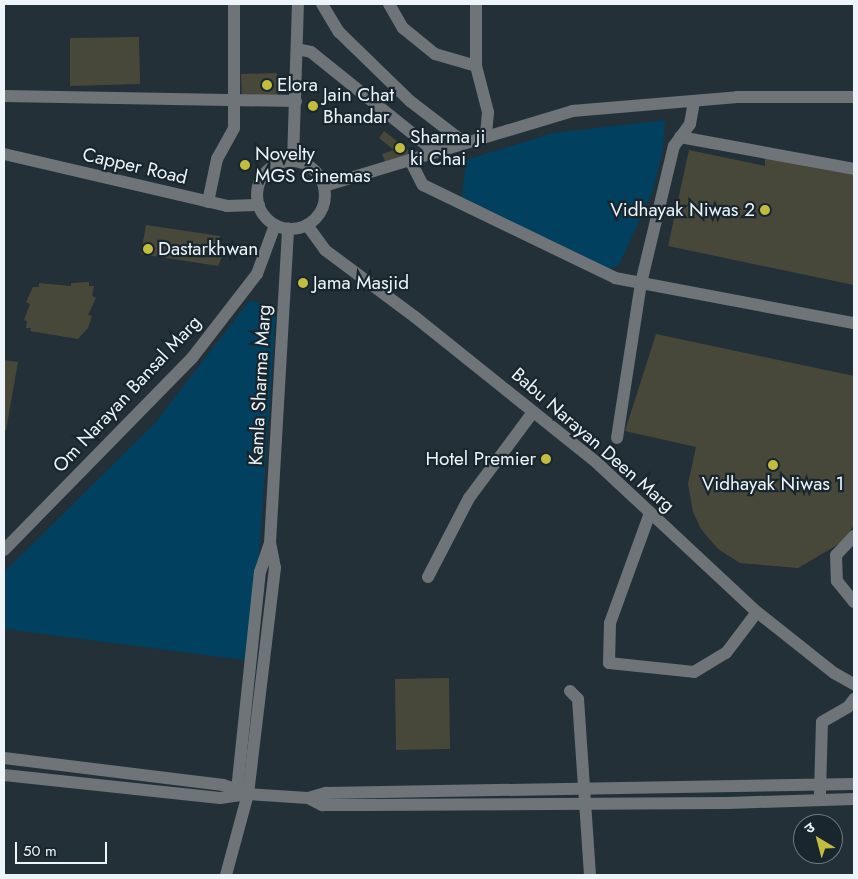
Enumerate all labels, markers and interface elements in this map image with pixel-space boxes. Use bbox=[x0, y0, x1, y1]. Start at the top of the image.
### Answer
place label: Elora bbox=[277, 74, 318, 96]
marker: Elora bbox=[261, 79, 273, 91]
place label: Jain Chat Bhandar bbox=[323, 84, 394, 128]
marker: Jain Chat Bhandar bbox=[307, 100, 319, 112]
place label: Sharma ji ki Chai bbox=[410, 126, 485, 170]
marker: Sharma ji ki Chai bbox=[394, 142, 406, 154]
street label: Capper Road bbox=[80, 143, 190, 189]
place label: Novelty MGS Cinemas bbox=[255, 143, 371, 187]
marker: Novelty MGS Cinemas bbox=[239, 159, 251, 171]
place label: Vidhayak Niwas 2 bbox=[610, 199, 755, 221]
marker: Vidhayak Niwas 2 bbox=[759, 204, 771, 216]
place label: Dastarkhwan bbox=[158, 238, 258, 260]
marker: Dastarkhwan bbox=[142, 243, 154, 255]
place label: Jama Masjid bbox=[313, 272, 409, 294]
marker: Jama Masjid bbox=[297, 277, 309, 289]
street label: Kamla Sharma Marg bbox=[244, 304, 276, 466]
street label: Om Narayan Bansal Marg bbox=[48, 311, 206, 477]
street label: Babu Narayan Deen Marg bbox=[507, 363, 679, 517]
place label: Hotel Premier bbox=[426, 448, 536, 470]
marker: Hotel Premier bbox=[540, 453, 552, 465]
marker: Vidhayak Niwas 1 bbox=[767, 459, 779, 471]
place label: Vidhayak Niwas 1 bbox=[702, 473, 844, 495]
north arrow bbox=[793, 814, 843, 864]
text: उ bbox=[800, 817, 819, 838]
scale bar bbox=[18, 832, 110, 864]
text: 50 m bbox=[23, 840, 57, 862]

